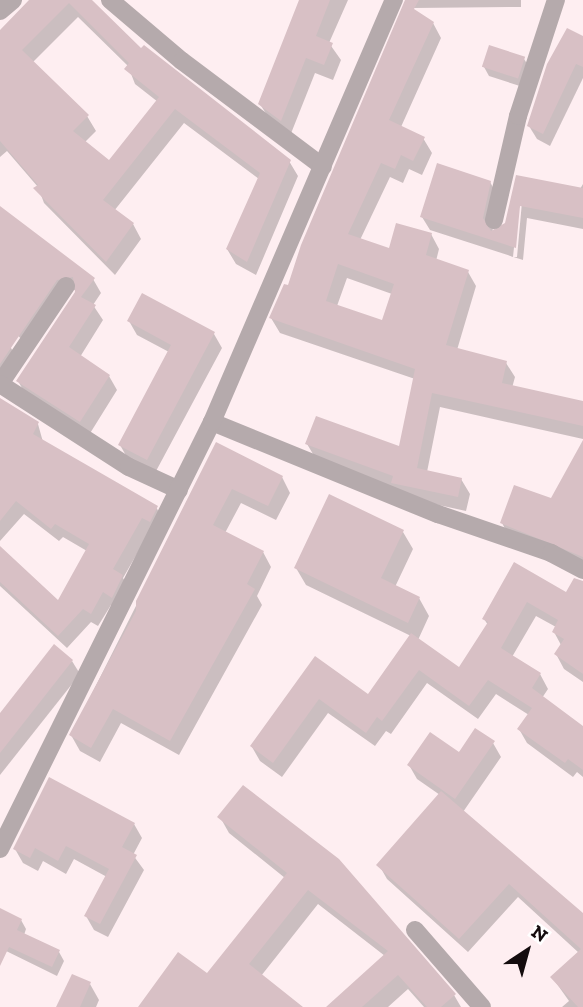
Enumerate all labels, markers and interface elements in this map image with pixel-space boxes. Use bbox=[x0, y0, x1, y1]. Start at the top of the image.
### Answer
north arrow bbox=[492, 916, 562, 986]
text: N bbox=[527, 920, 552, 947]

